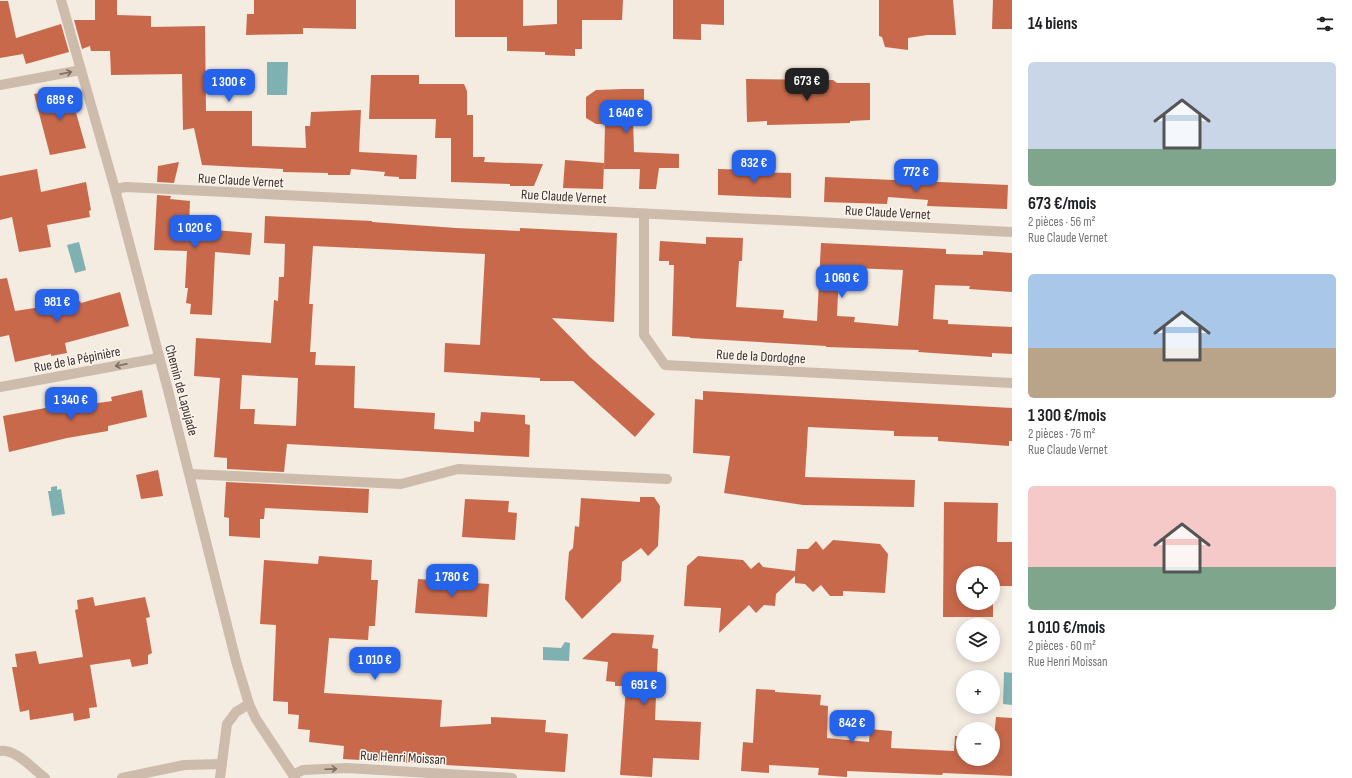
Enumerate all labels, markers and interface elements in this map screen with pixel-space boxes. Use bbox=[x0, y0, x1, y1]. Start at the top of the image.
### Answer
icon: filters bbox=[1314, 13, 1336, 35]
text: 14 biens bbox=[1028, 14, 1078, 34]
pin: 673 € bbox=[779, 68, 835, 102]
one-way arrow bbox=[59, 69, 72, 77]
pin: 1 300 € bbox=[192, 69, 266, 103]
text: 673 € bbox=[794, 73, 820, 89]
text: 1 300 € bbox=[212, 74, 246, 90]
pin: 689 € bbox=[32, 87, 88, 121]
icon: home bbox=[1146, 88, 1218, 160]
text: 689 € bbox=[46, 92, 74, 108]
pin: 1 640 € bbox=[589, 100, 663, 134]
text: 1 640 € bbox=[609, 105, 643, 121]
pin: 832 € bbox=[726, 150, 782, 184]
text: 832 € bbox=[741, 155, 767, 171]
pin: 772 € bbox=[888, 159, 944, 193]
text: 772 € bbox=[903, 164, 929, 180]
street label: Rue Claude Vernet bbox=[198, 170, 284, 191]
street label: Rue Claude Vernet bbox=[521, 186, 607, 207]
text: 673 €/mois bbox=[1028, 194, 1096, 214]
street label: Rue Claude Vernet bbox=[845, 202, 931, 223]
text: 2 pièces · 56 m² bbox=[1028, 214, 1096, 230]
pin: 1 020 € bbox=[158, 215, 232, 249]
text: 1 020 € bbox=[178, 220, 212, 236]
text: Rue Claude Vernet bbox=[1028, 230, 1108, 246]
pin: 1 060 € bbox=[805, 265, 879, 299]
text: 1 060 € bbox=[825, 270, 859, 286]
pin: 981 € bbox=[29, 289, 85, 323]
text: 981 € bbox=[44, 294, 70, 310]
icon: home bbox=[1146, 300, 1218, 372]
street label: Rue de la Pépinière bbox=[32, 343, 122, 376]
street label: Chemin de Lapujade bbox=[161, 343, 202, 437]
street label: Rue de la Dordogne bbox=[716, 346, 806, 367]
one-way arrow bbox=[115, 361, 128, 369]
pin: 1 340 € bbox=[34, 387, 108, 421]
text: 1 340 € bbox=[54, 392, 88, 408]
text: 1 300 €/mois bbox=[1028, 406, 1106, 426]
text: 2 pièces · 76 m² bbox=[1028, 426, 1096, 442]
text: Rue Claude Vernet bbox=[1028, 442, 1108, 458]
icon: home bbox=[1146, 512, 1218, 584]
pin: 1 780 € bbox=[415, 564, 489, 598]
map controls bbox=[956, 566, 1000, 766]
button: locate bbox=[956, 566, 1000, 610]
text: 1 780 € bbox=[435, 569, 469, 585]
button: layers bbox=[956, 618, 1000, 662]
text: 1 010 €/mois bbox=[1028, 618, 1105, 638]
text: 2 pièces · 60 m² bbox=[1028, 638, 1096, 654]
pin: 1 010 € bbox=[338, 647, 412, 681]
text: 1 010 € bbox=[358, 652, 392, 668]
text: Rue Henri Moissan bbox=[1028, 654, 1108, 670]
button: + bbox=[956, 670, 1000, 714]
pin: 691 € bbox=[616, 672, 672, 706]
text: 691 € bbox=[631, 677, 657, 693]
pin: 842 € bbox=[824, 710, 880, 744]
text: 842 € bbox=[839, 715, 865, 731]
button: − bbox=[956, 722, 1000, 766]
street label: Rue Henri Moissan bbox=[360, 747, 446, 768]
one-way arrow bbox=[324, 765, 337, 773]

